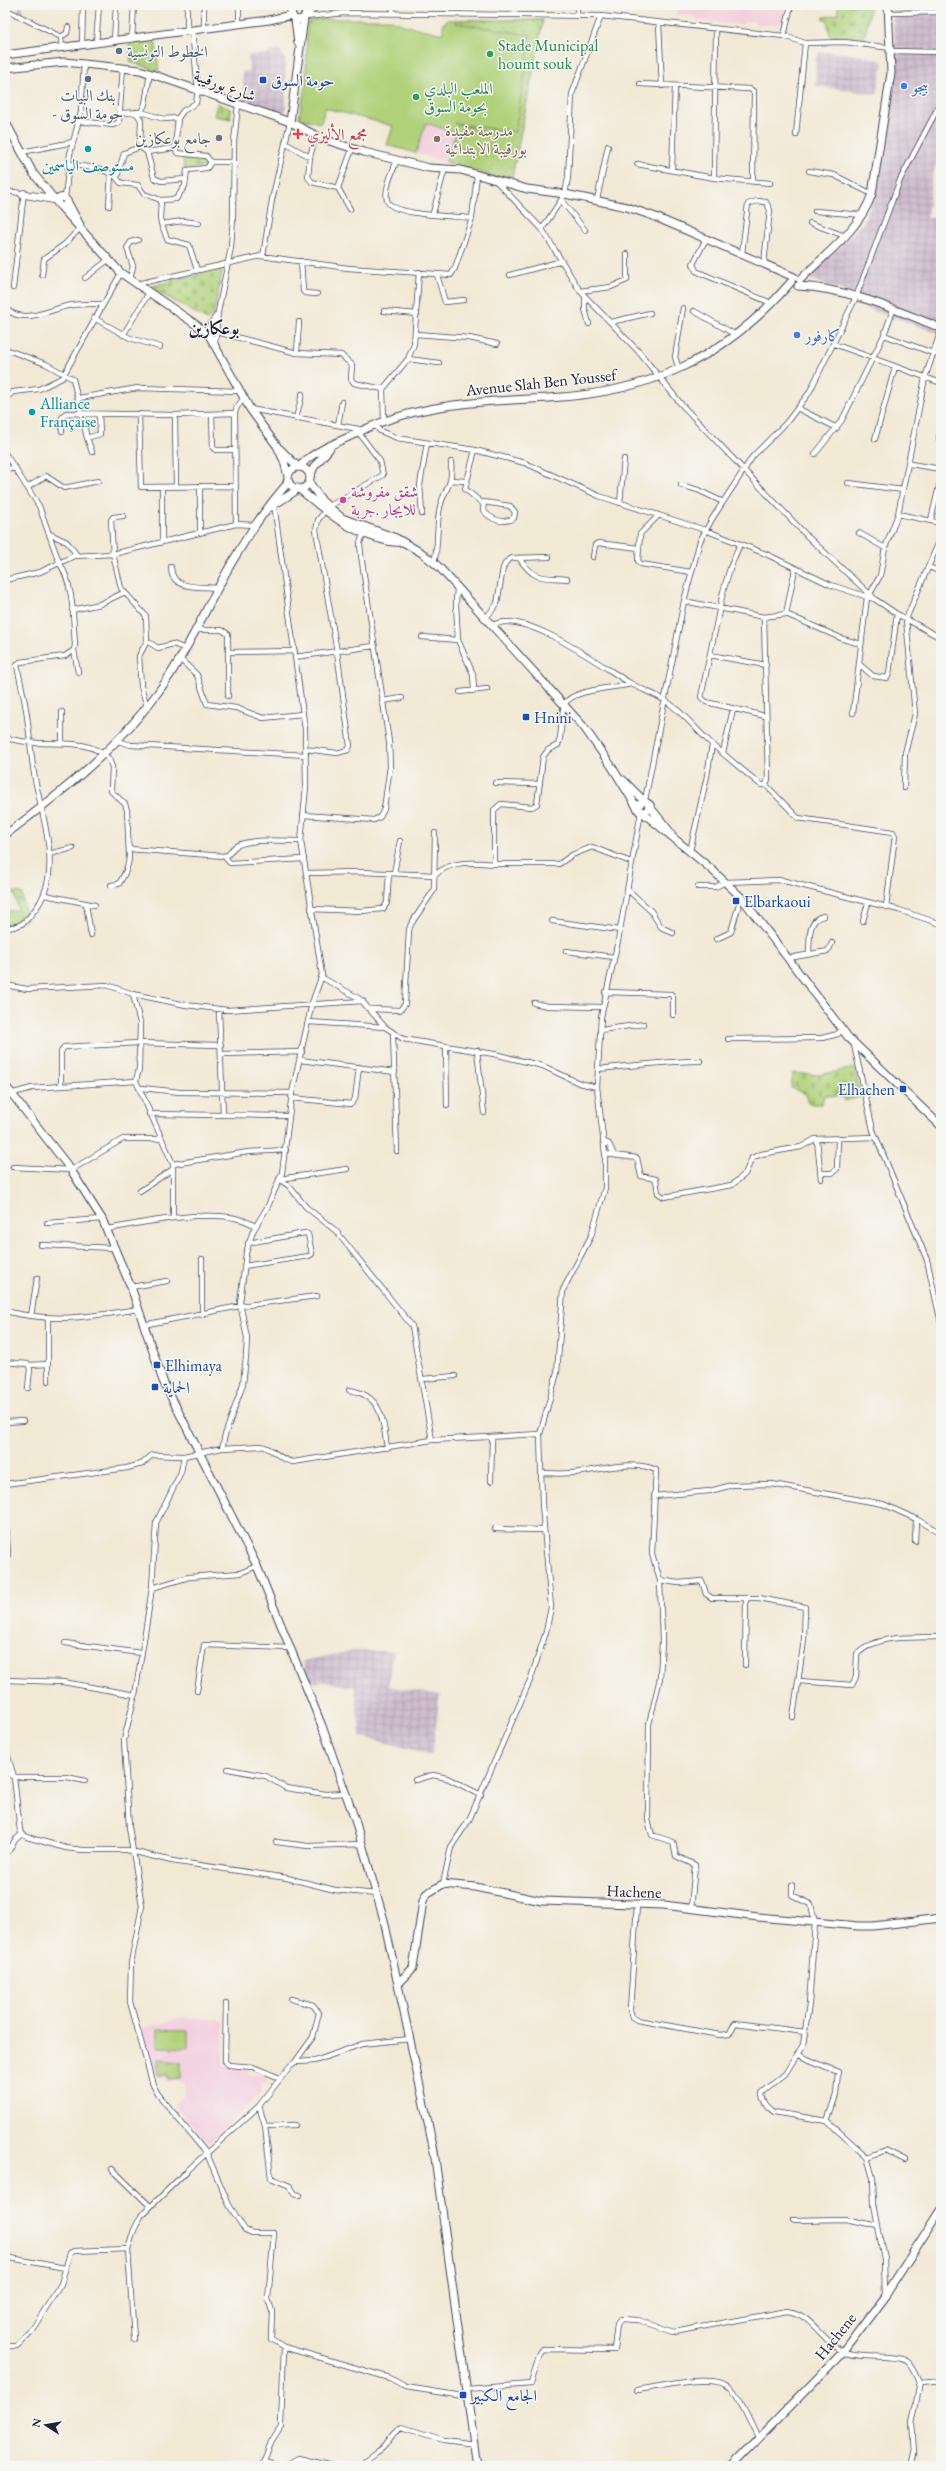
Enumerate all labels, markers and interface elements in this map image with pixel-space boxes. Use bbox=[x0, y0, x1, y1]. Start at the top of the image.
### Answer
place label: Stade Municipal houmt souk bbox=[498, 35, 598, 74]
place label: الخطوط التونسية bbox=[127, 41, 208, 62]
marker: الخطوط التونسية bbox=[114, 46, 124, 56]
marker: Stade Municipal houmt souk bbox=[485, 49, 495, 59]
street label: شارع بورقيبة bbox=[190, 65, 259, 109]
place label: حومة السوق bbox=[271, 70, 334, 91]
marker: بنك البيات - حومة السوق bbox=[83, 74, 93, 84]
marker: حومة السوق bbox=[258, 75, 268, 85]
place label: بيجو bbox=[910, 76, 928, 97]
place label: الملعب البلدي بحومة السوق bbox=[424, 78, 493, 117]
marker: بيجو bbox=[899, 81, 909, 91]
place label: بنك البيات - حومة السوق bbox=[53, 85, 123, 124]
marker: الملعب البلدي بحومة السوق bbox=[411, 92, 421, 102]
place label: مدرسة مفيدة بورقيبة الابتدائية bbox=[445, 120, 527, 159]
place label: مجمع الأليزي bbox=[307, 123, 367, 150]
place label: جامع بوعكازين bbox=[135, 128, 211, 154]
marker: مجمع الأليزي bbox=[292, 128, 304, 140]
marker: جامع بوعكازين bbox=[214, 133, 224, 143]
marker: مدرسة مفيدة بورقيبة الابتدائية bbox=[432, 134, 442, 144]
marker: مستوصف الياسمين bbox=[83, 144, 93, 154]
place label: مستوصف الياسمين bbox=[42, 155, 134, 176]
district label: بوعكازين bbox=[188, 316, 240, 339]
place label: كارفور bbox=[803, 325, 840, 346]
marker: كارفور bbox=[792, 330, 802, 340]
street label: Avenue Slah Ben Youssef bbox=[464, 364, 619, 401]
place label: Alliance Française bbox=[39, 393, 96, 432]
marker: Alliance Française bbox=[27, 407, 37, 417]
place label: شقق مفروشة للايجار .جربة bbox=[351, 481, 418, 520]
marker: شقق مفروشة للايجار .جربة bbox=[338, 495, 348, 505]
place label: Hnini bbox=[534, 707, 572, 728]
marker: Hnini bbox=[521, 712, 531, 722]
place label: Elbarkaoui bbox=[744, 891, 811, 912]
marker: Elbarkaoui bbox=[731, 896, 741, 906]
place label: Elhachen bbox=[838, 1079, 896, 1100]
marker: Elhachen bbox=[898, 1084, 908, 1094]
place label: Elhimaya bbox=[165, 1355, 222, 1376]
marker: Elhimaya bbox=[152, 1360, 162, 1370]
place label: الحماية bbox=[163, 1377, 190, 1398]
marker: الحماية bbox=[150, 1382, 160, 1392]
street label: Hachene bbox=[606, 1880, 662, 1903]
street label: Hachene bbox=[810, 2308, 861, 2364]
place label: الجامع الكبير bbox=[469, 2385, 537, 2411]
marker: الجامع الكبير bbox=[458, 2390, 468, 2400]
north arrow bbox=[26, 2405, 66, 2445]
text: N bbox=[28, 2417, 44, 2429]

